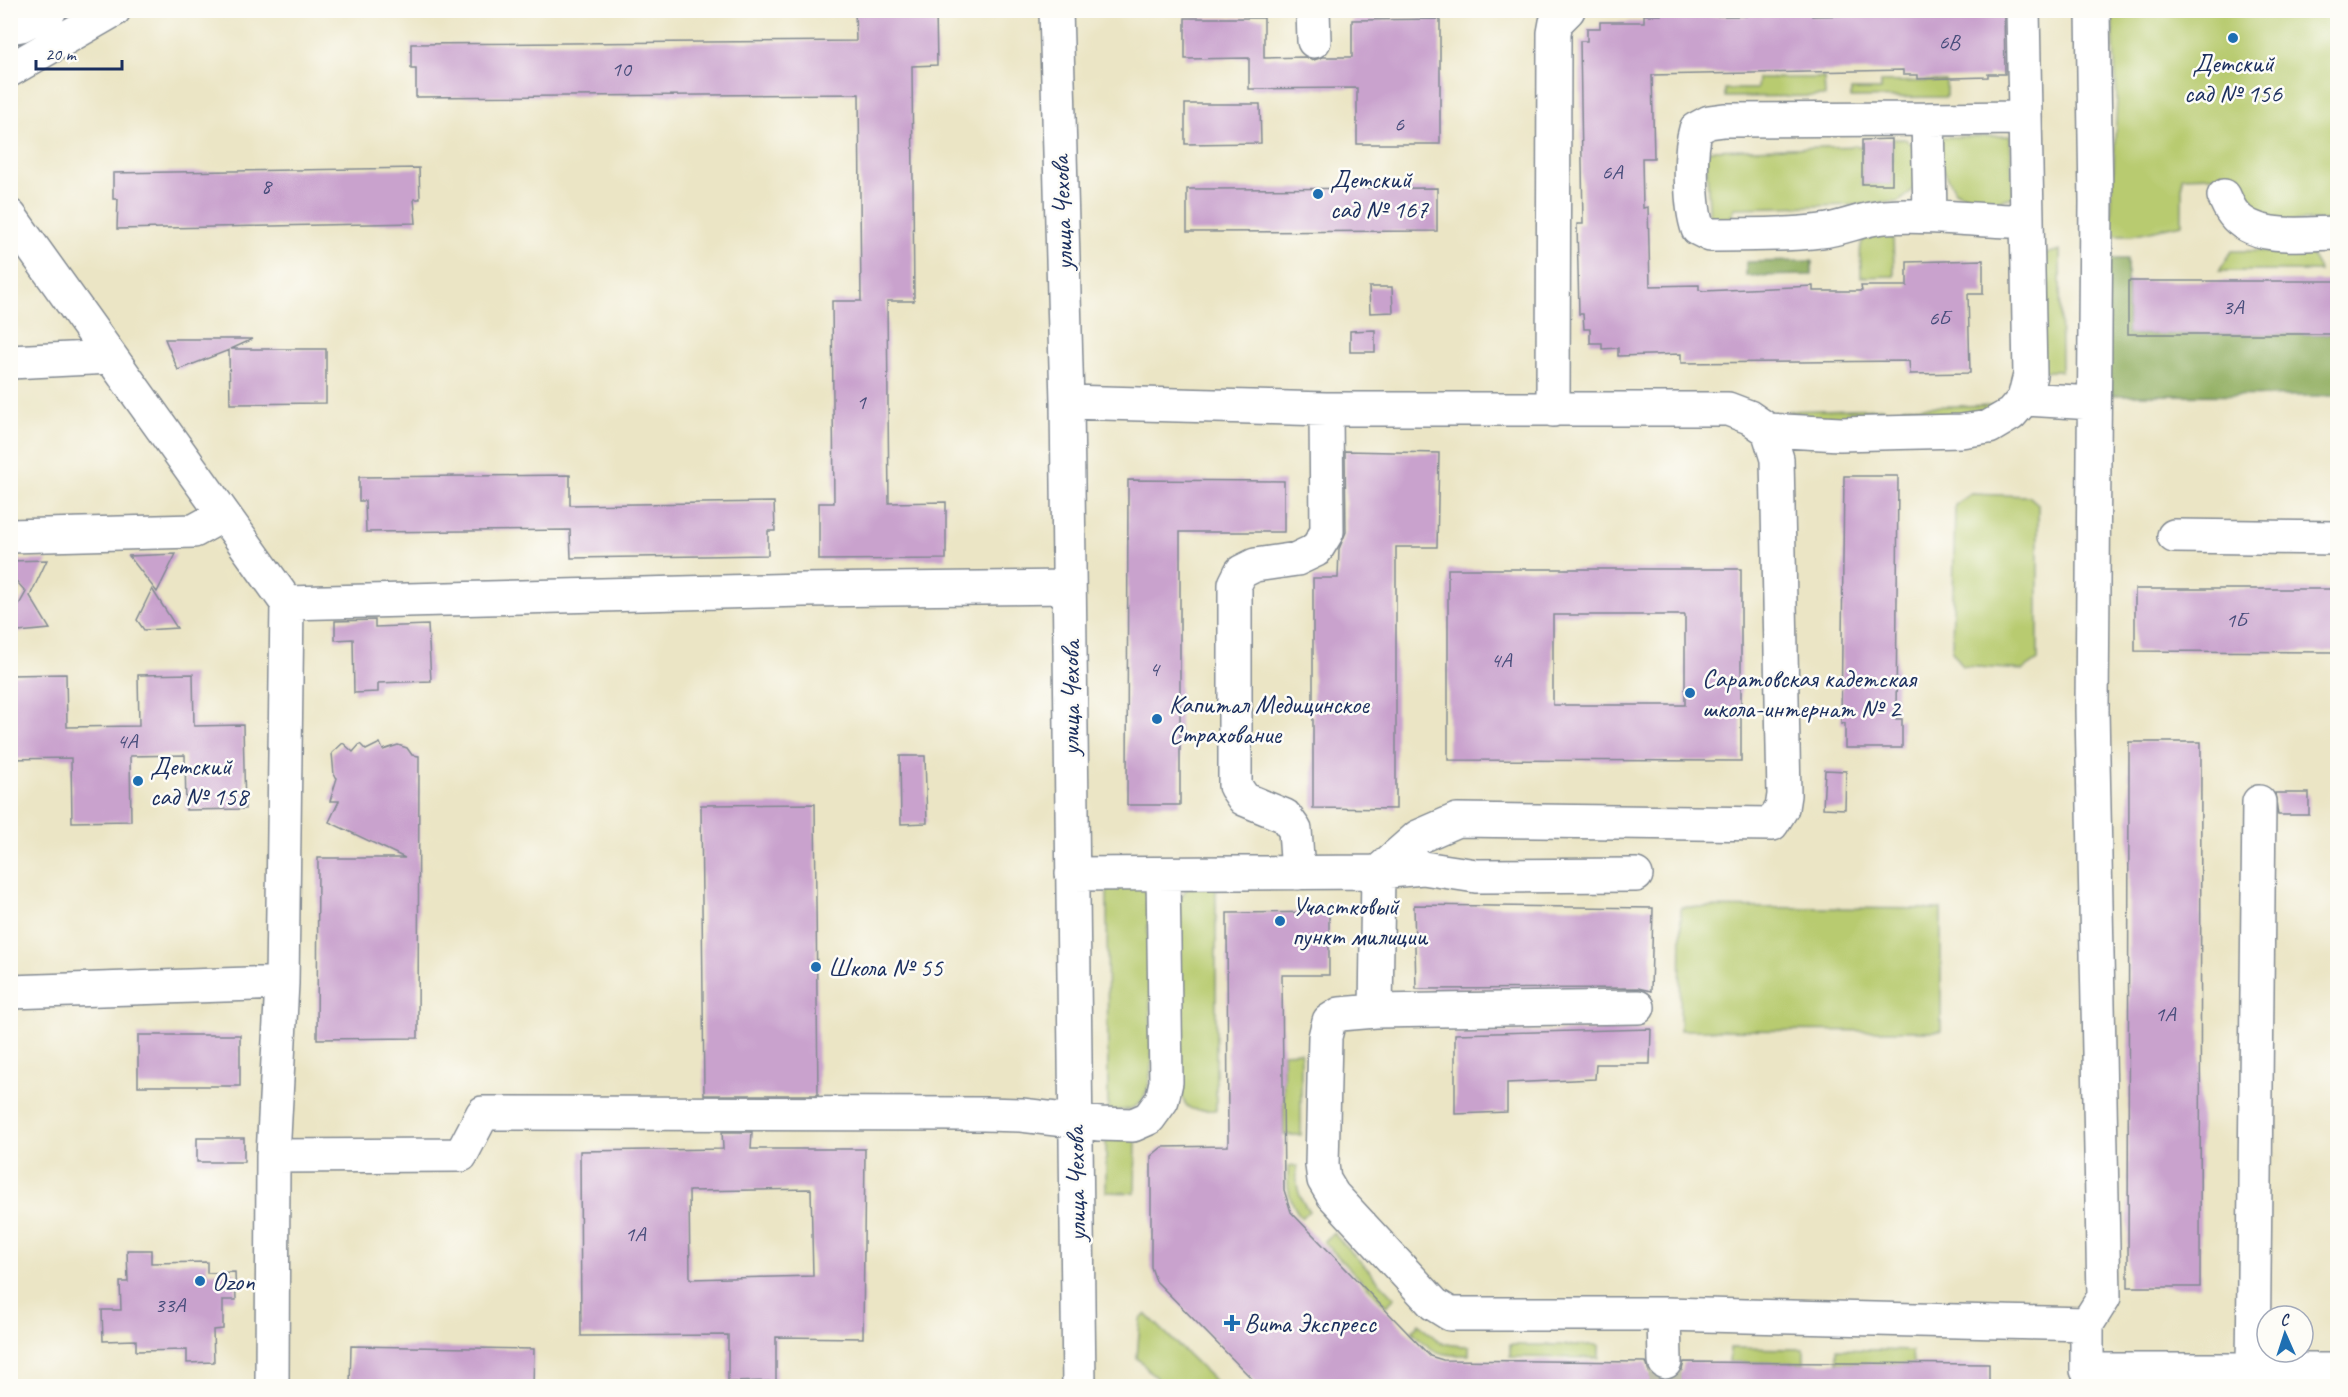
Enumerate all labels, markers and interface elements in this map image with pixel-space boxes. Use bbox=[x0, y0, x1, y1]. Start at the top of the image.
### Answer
house number: 6В bbox=[1938, 28, 1961, 56]
marker: Детский сад № 156 bbox=[2226, 31, 2240, 45]
scale bar bbox=[36, 33, 122, 71]
text: 20 m bbox=[45, 43, 78, 65]
place label: Детский сад № 156 bbox=[2184, 47, 2283, 110]
house number: 10 bbox=[611, 55, 633, 83]
house number: 6 bbox=[1394, 110, 1405, 138]
street label: улица Чехова bbox=[1043, 153, 1081, 273]
house number: 6А bbox=[1602, 158, 1623, 186]
place label: Детский сад № 167 bbox=[1330, 163, 1429, 226]
house number: 8 bbox=[261, 172, 273, 200]
marker: Детский сад № 167 bbox=[1311, 187, 1325, 201]
house number: 3А bbox=[2223, 293, 2244, 321]
house number: 6Б bbox=[1928, 304, 1953, 332]
house number: 1 bbox=[856, 388, 867, 416]
house number: 1Б bbox=[2225, 606, 2250, 634]
street label: улица Чехова bbox=[1054, 638, 1087, 757]
house number: 4А bbox=[1491, 646, 1512, 674]
house number: 4 bbox=[1149, 655, 1161, 683]
place label: Саратовская кадетская школа-интернат № 2 bbox=[1702, 662, 1918, 725]
marker: Саратовская кадетская школа-интернат № 2 bbox=[1683, 686, 1697, 700]
place label: Капитал Медицинское Страхование bbox=[1169, 688, 1370, 751]
marker: Капитал Медицинское Страхование bbox=[1150, 712, 1164, 726]
house number: 4А bbox=[117, 727, 138, 755]
place label: Детский сад № 158 bbox=[150, 750, 250, 813]
marker: Детский сад № 158 bbox=[131, 774, 145, 788]
place label: Участковый пункт милиции bbox=[1292, 890, 1428, 953]
marker: Участковый пункт милиции bbox=[1273, 914, 1287, 928]
place label: Школа № 55 bbox=[828, 951, 944, 984]
marker: Школа № 55 bbox=[809, 960, 823, 974]
house number: 1А bbox=[2155, 1000, 2176, 1028]
street label: улица Чехова bbox=[1058, 1124, 1094, 1244]
house number: 1А bbox=[625, 1220, 646, 1248]
place label: Ozon bbox=[212, 1265, 255, 1298]
marker: Ozon bbox=[193, 1274, 207, 1288]
house number: 33А bbox=[155, 1291, 186, 1319]
north arrow bbox=[2255, 1304, 2315, 1364]
place label: Вита Экспресс bbox=[1244, 1307, 1378, 1340]
text: С bbox=[2280, 1310, 2291, 1330]
marker: Вита Экспресс bbox=[1225, 1316, 1239, 1330]

